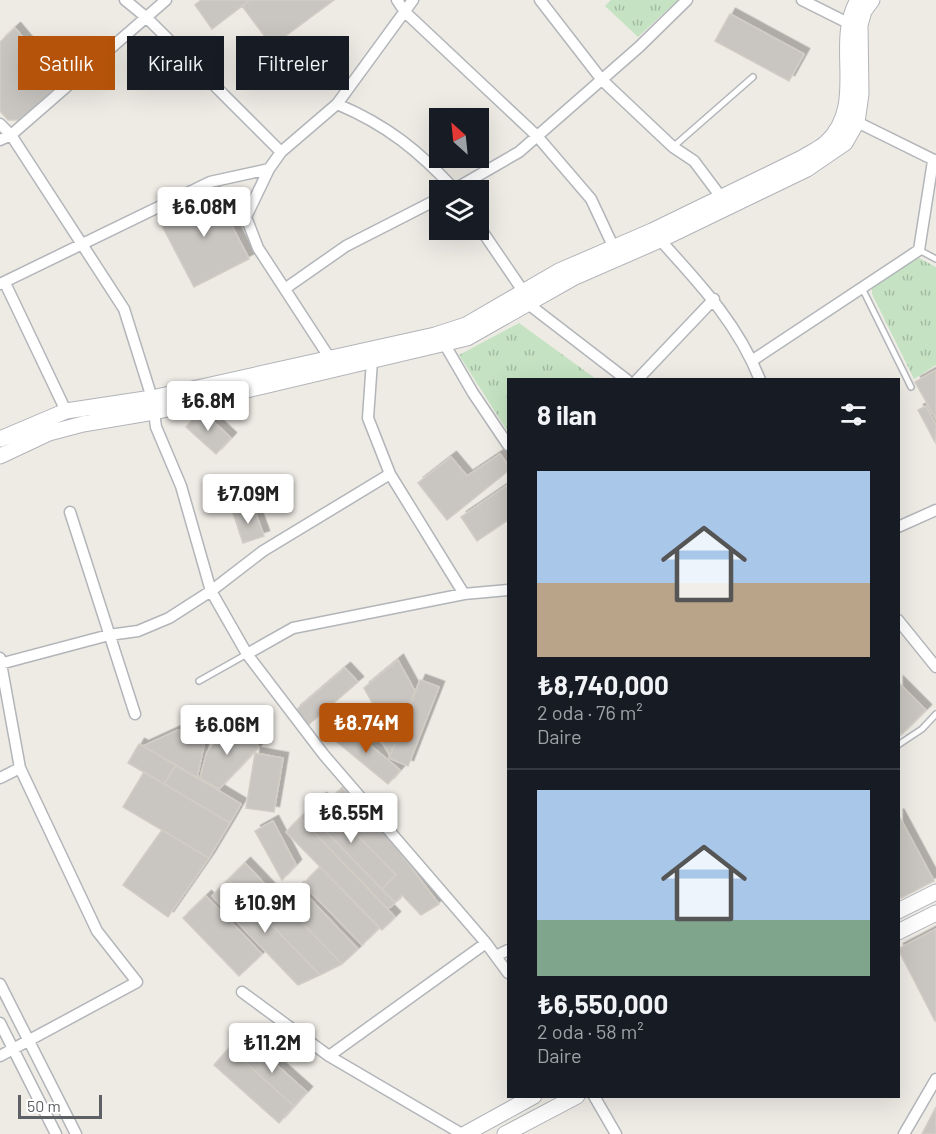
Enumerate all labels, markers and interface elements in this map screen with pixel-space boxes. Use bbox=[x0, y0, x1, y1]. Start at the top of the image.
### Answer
chip: Satılık bbox=[18, 36, 115, 90]
chip: Kiralık bbox=[127, 36, 224, 90]
chip: Filtreler bbox=[236, 36, 349, 90]
north arrow bbox=[429, 108, 489, 168]
map controls bbox=[429, 108, 489, 240]
button: layers bbox=[429, 180, 489, 240]
pin: ₺6.08M bbox=[155, 187, 253, 238]
text: ₺6.08M bbox=[171, 194, 237, 218]
pin: ₺6.8M bbox=[166, 381, 250, 432]
text: ₺6.8M bbox=[181, 388, 235, 412]
icon: filters bbox=[837, 398, 870, 431]
text: 8 ilan bbox=[537, 399, 597, 430]
pin: ₺7.09M bbox=[199, 474, 297, 525]
text: ₺7.09M bbox=[217, 481, 279, 505]
icon: home bbox=[650, 510, 758, 618]
text: ₺8,740,000 bbox=[537, 669, 669, 700]
text: 2 oda · 76 m² bbox=[537, 700, 643, 724]
pin: ₺8.74M bbox=[317, 703, 415, 754]
pin: ₺6.06M bbox=[178, 705, 276, 756]
text: ₺8.74M bbox=[333, 710, 399, 734]
text: ₺6.06M bbox=[194, 712, 260, 736]
text: Daire bbox=[537, 724, 582, 748]
pin: ₺6.55M bbox=[302, 793, 400, 844]
text: ₺6.55M bbox=[319, 800, 383, 824]
icon: home bbox=[650, 829, 758, 937]
pin: ₺10.9M bbox=[216, 883, 314, 934]
text: ₺10.9M bbox=[234, 890, 296, 914]
text: ₺6,550,000 bbox=[537, 988, 668, 1019]
text: 2 oda · 58 m² bbox=[537, 1019, 644, 1043]
pin: ₺11.2M bbox=[223, 1023, 321, 1074]
text: ₺11.2M bbox=[243, 1030, 301, 1054]
text: Daire bbox=[537, 1043, 582, 1067]
scale bar bbox=[18, 1092, 102, 1120]
text: 50 m bbox=[27, 1096, 61, 1115]

